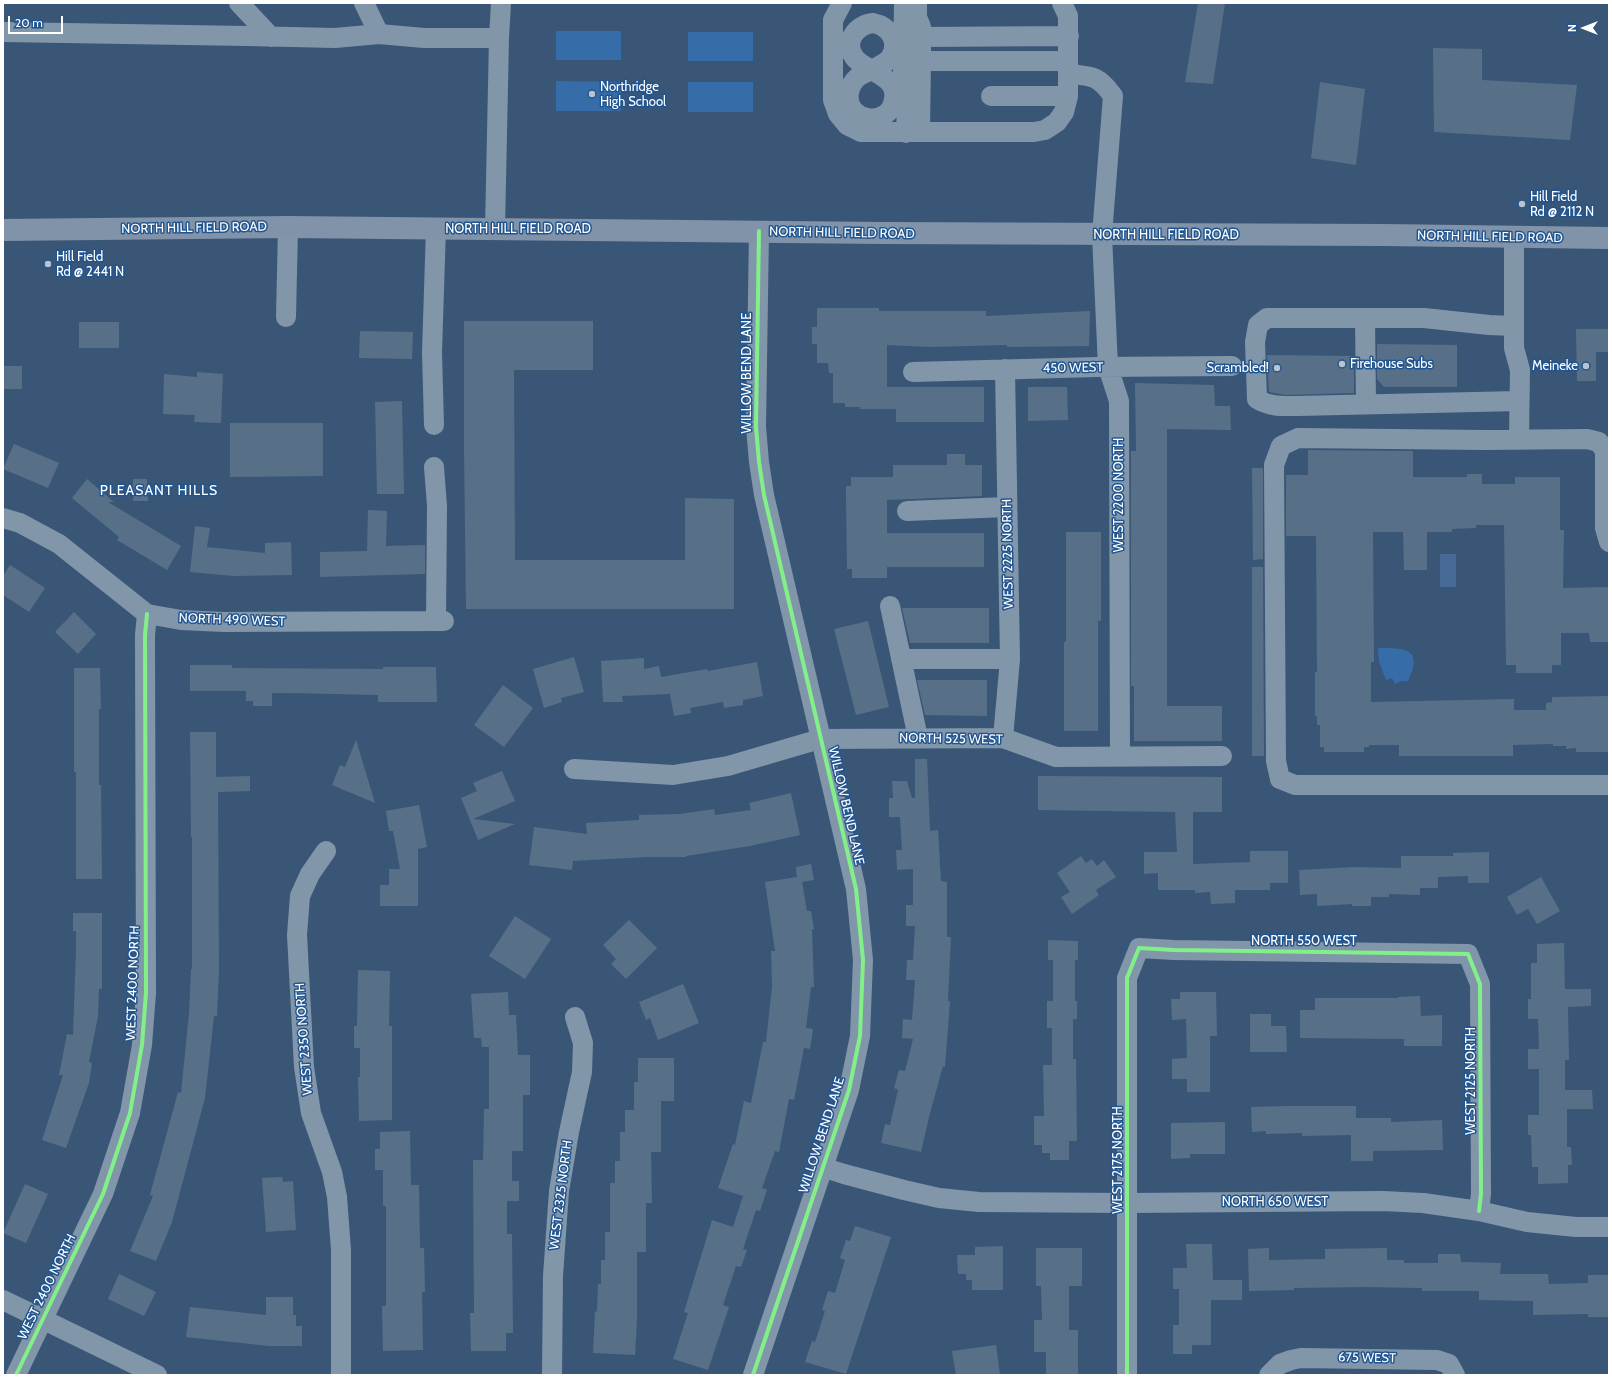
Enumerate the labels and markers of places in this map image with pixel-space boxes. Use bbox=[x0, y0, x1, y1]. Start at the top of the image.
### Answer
place label: Northridge High School bbox=[600, 79, 666, 110]
marker: Northridge High School bbox=[587, 89, 597, 99]
place label: Hill Field Rd @ 2112 N bbox=[1530, 189, 1594, 220]
marker: Hill Field Rd @ 2112 N bbox=[1517, 199, 1527, 209]
place label: Hill Field Rd @ 2441 N bbox=[56, 249, 124, 280]
marker: Hill Field Rd @ 2441 N bbox=[43, 259, 53, 269]
place label: Firehouse Subs bbox=[1350, 356, 1433, 372]
place label: Meineke bbox=[1532, 358, 1578, 374]
marker: Firehouse Subs bbox=[1337, 359, 1347, 369]
place label: Scrambled! bbox=[1207, 360, 1269, 376]
marker: Meineke bbox=[1581, 361, 1591, 371]
marker: Scrambled! bbox=[1272, 363, 1282, 373]

